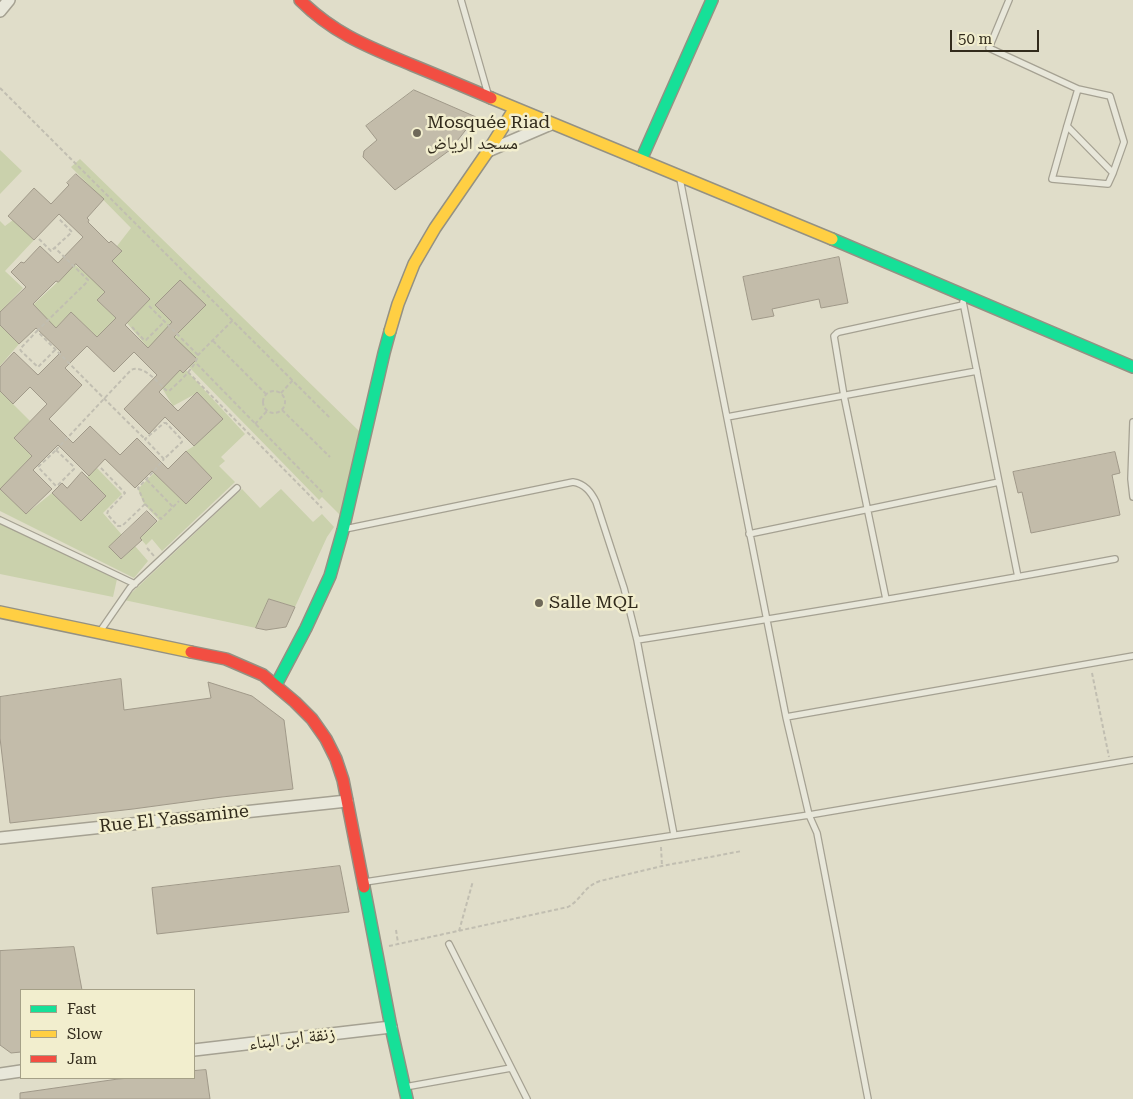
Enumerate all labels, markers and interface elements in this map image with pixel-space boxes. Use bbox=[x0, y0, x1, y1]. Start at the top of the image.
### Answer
scale bar bbox=[953, 20, 1042, 52]
text: 50 m bbox=[958, 30, 992, 48]
place label: Mosquée Riad مسجد الرياض bbox=[427, 112, 550, 154]
marker: Mosquée Riad مسجد الرياض bbox=[411, 127, 423, 139]
place label: Salle MQL bbox=[549, 592, 638, 614]
marker: Salle MQL bbox=[533, 597, 545, 609]
street label: Rue El Yassamine bbox=[98, 800, 250, 838]
legend bbox=[20, 989, 195, 1079]
text: Fast bbox=[67, 1000, 96, 1018]
street label: زنقة ابن البناء bbox=[248, 1023, 336, 1055]
text: Slow bbox=[67, 1025, 102, 1043]
text: Jam bbox=[67, 1050, 97, 1068]

